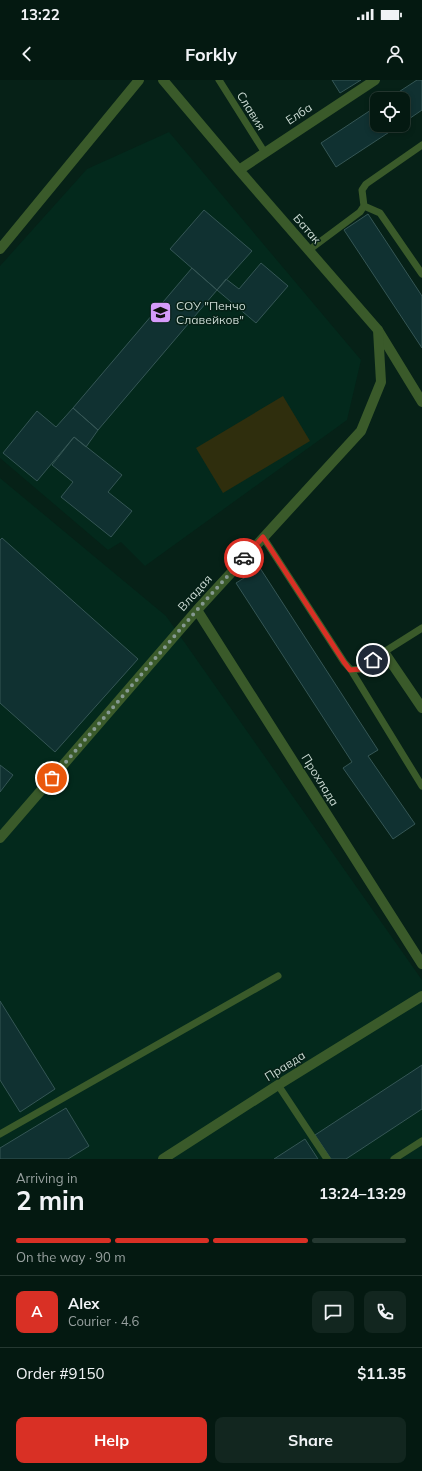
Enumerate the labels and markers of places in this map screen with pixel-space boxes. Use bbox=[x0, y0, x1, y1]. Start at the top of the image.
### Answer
place label: СОУ "Пенчо Славейков" bbox=[176, 298, 246, 327]
school or university icon: СОУ "Пенчо Славейков" bbox=[148, 300, 174, 326]
pin bbox=[356, 643, 390, 677]
pin bbox=[35, 761, 69, 795]

